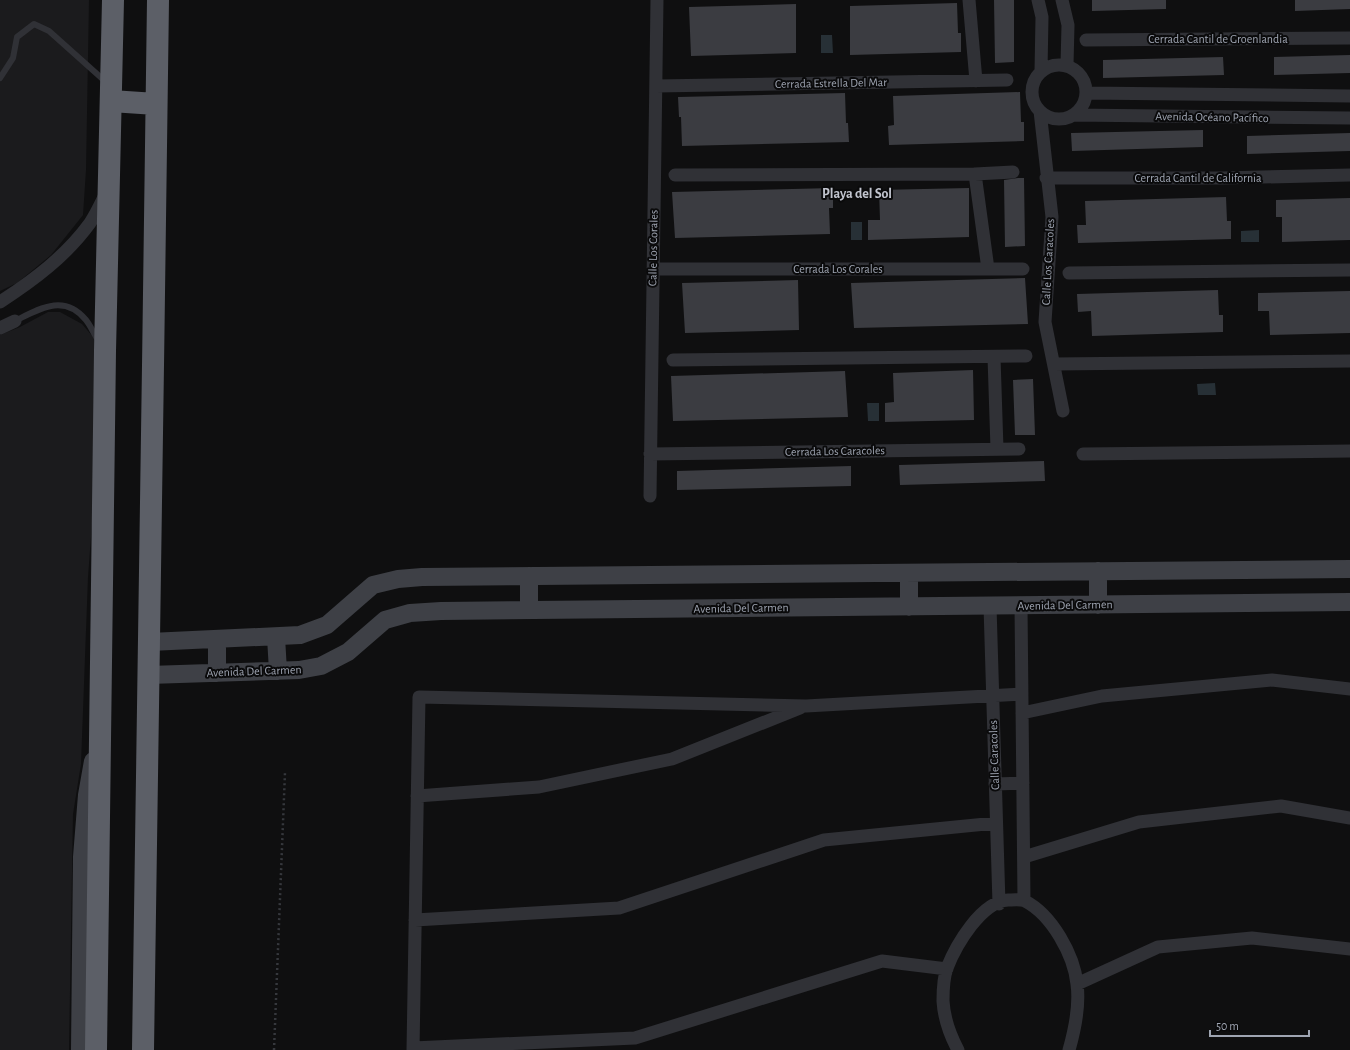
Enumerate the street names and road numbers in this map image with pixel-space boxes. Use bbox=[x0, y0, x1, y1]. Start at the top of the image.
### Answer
street label: Cerrada Cantil de Groenlandia bbox=[1148, 33, 1288, 45]
street label: Cerrada Estrella Del Mar bbox=[775, 76, 887, 90]
street label: Avenida Océano Pacífico bbox=[1155, 110, 1269, 124]
street label: Cerrada Cantil de California bbox=[1134, 172, 1262, 184]
street label: Calle Los Corales bbox=[646, 210, 660, 286]
street label: Calle Los Caracoles bbox=[1040, 218, 1056, 306]
street label: Cerrada Los Corales bbox=[793, 263, 883, 275]
street label: Cerrada Los Caracoles bbox=[785, 444, 885, 458]
street label: Avenida Del Carmen bbox=[1017, 598, 1113, 612]
street label: Avenida Del Carmen bbox=[693, 601, 789, 615]
street label: Avenida Del Carmen bbox=[206, 663, 302, 679]
street label: Calle Caracoles bbox=[987, 720, 1001, 790]

